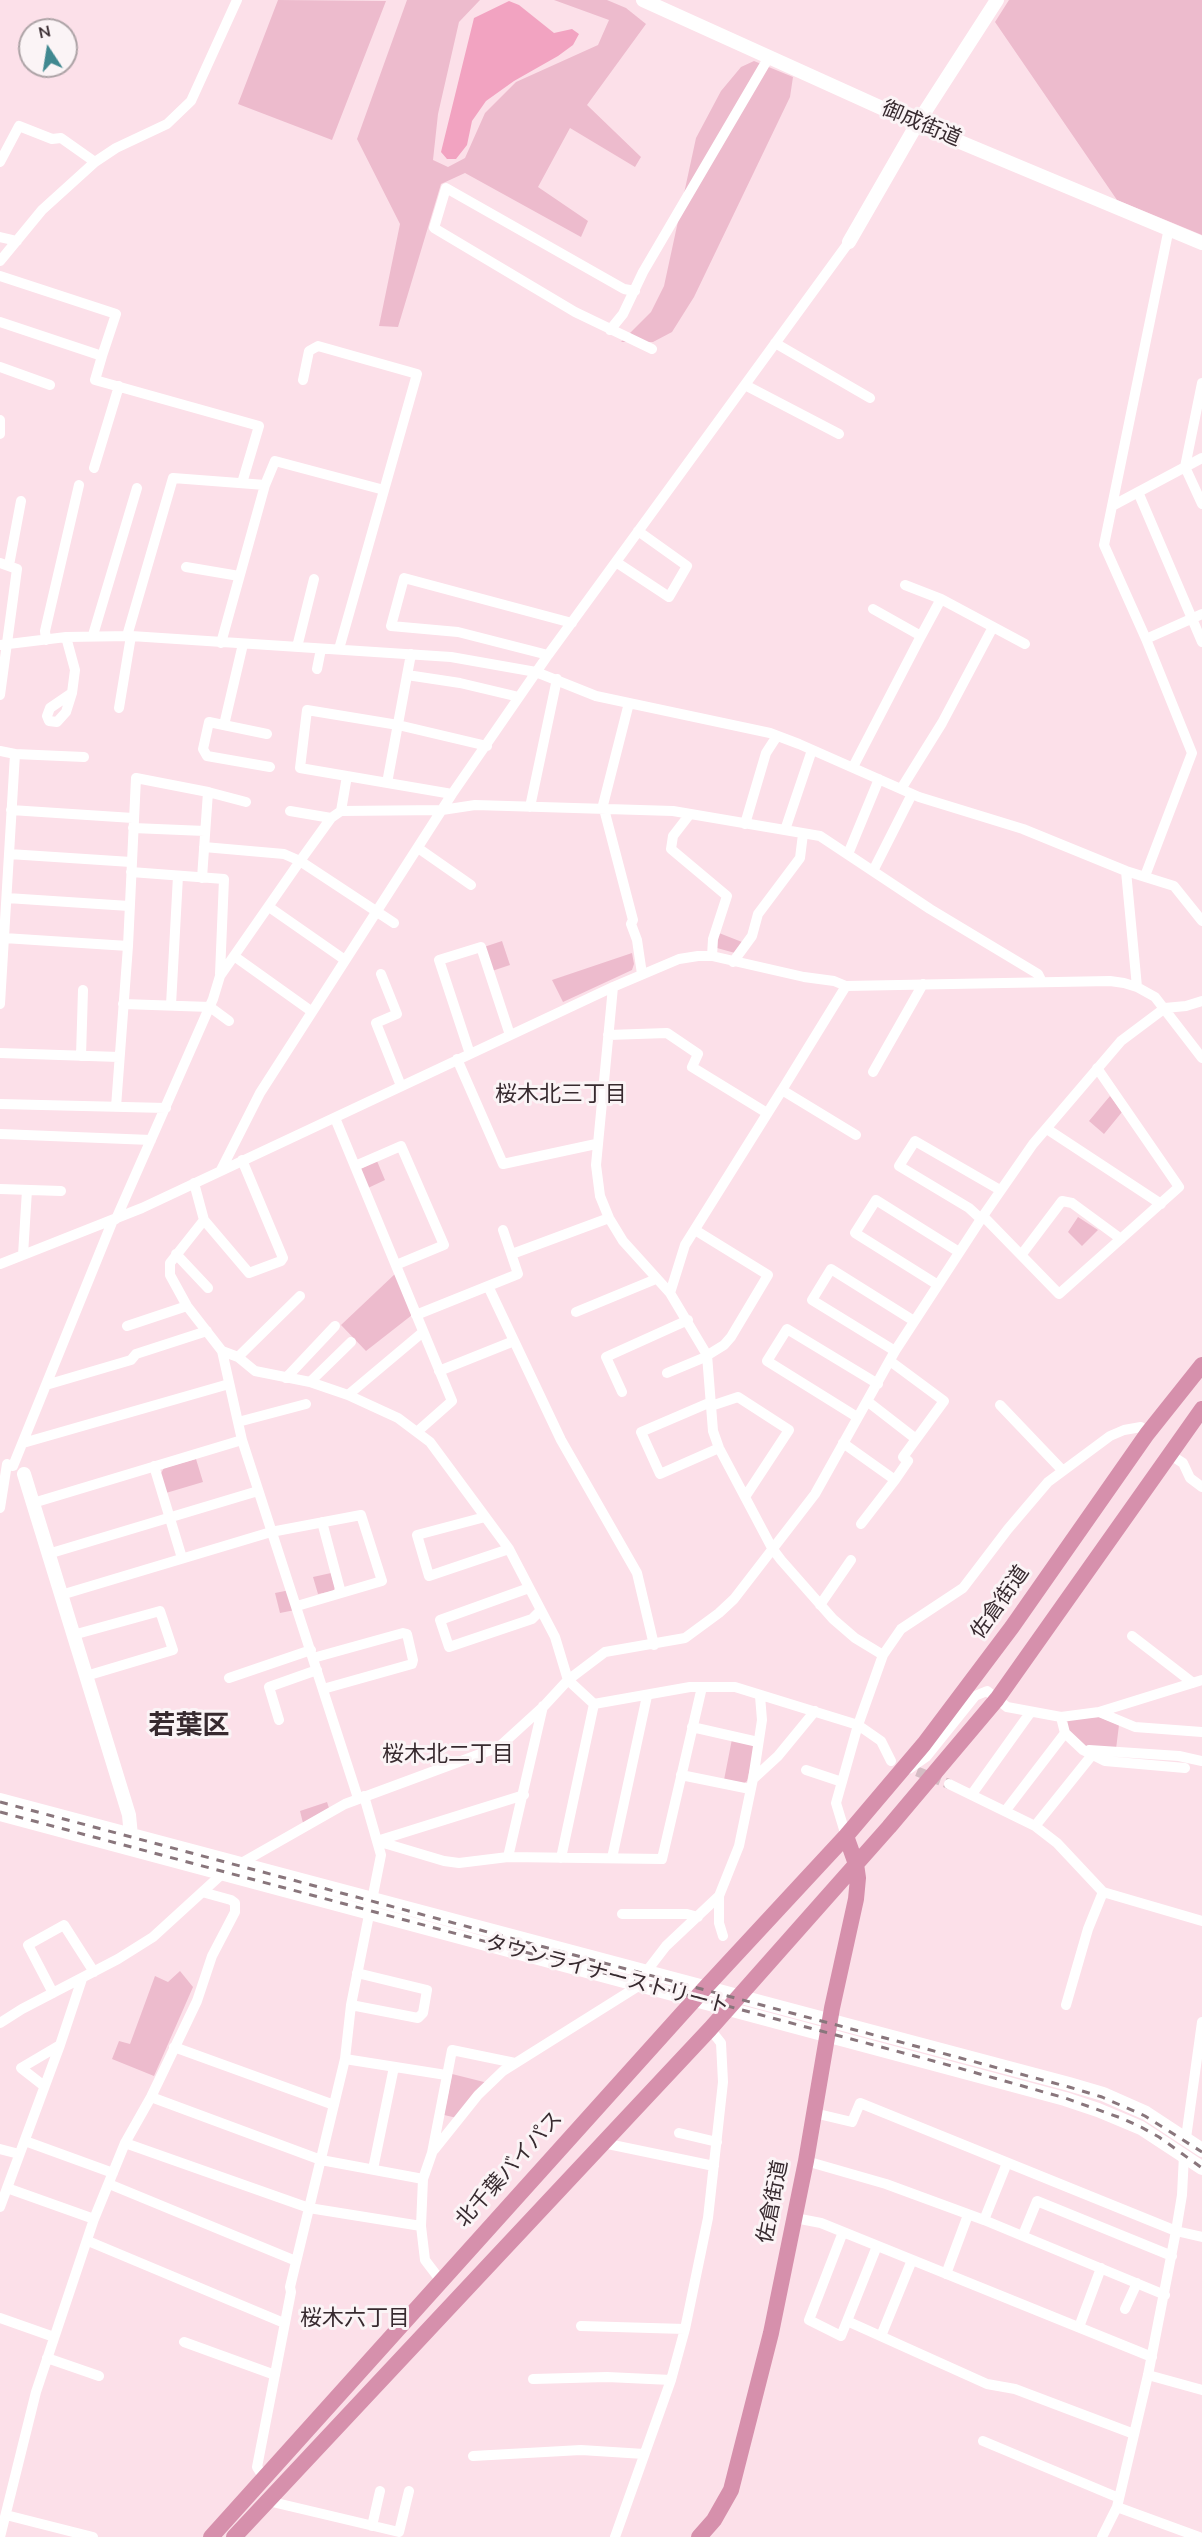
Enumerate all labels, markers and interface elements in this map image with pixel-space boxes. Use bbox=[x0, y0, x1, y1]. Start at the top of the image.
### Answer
north arrow bbox=[18, 18, 78, 78]
text: N bbox=[37, 20, 53, 44]
street label: 御成街道 bbox=[877, 97, 965, 153]
district label: 桜木北三丁目 bbox=[495, 1083, 627, 1109]
street label: 佐倉街道 bbox=[967, 1561, 1035, 1645]
district label: 若葉区 bbox=[149, 1711, 229, 1743]
district label: 桜木北二丁目 bbox=[382, 1743, 514, 1769]
street label: タウンライナーストリート bbox=[482, 1931, 732, 2021]
street label: 北千葉バイパス bbox=[451, 2107, 569, 2233]
street label: 佐倉街道 bbox=[754, 2158, 794, 2246]
district label: 桜木六丁目 bbox=[300, 2307, 410, 2333]

